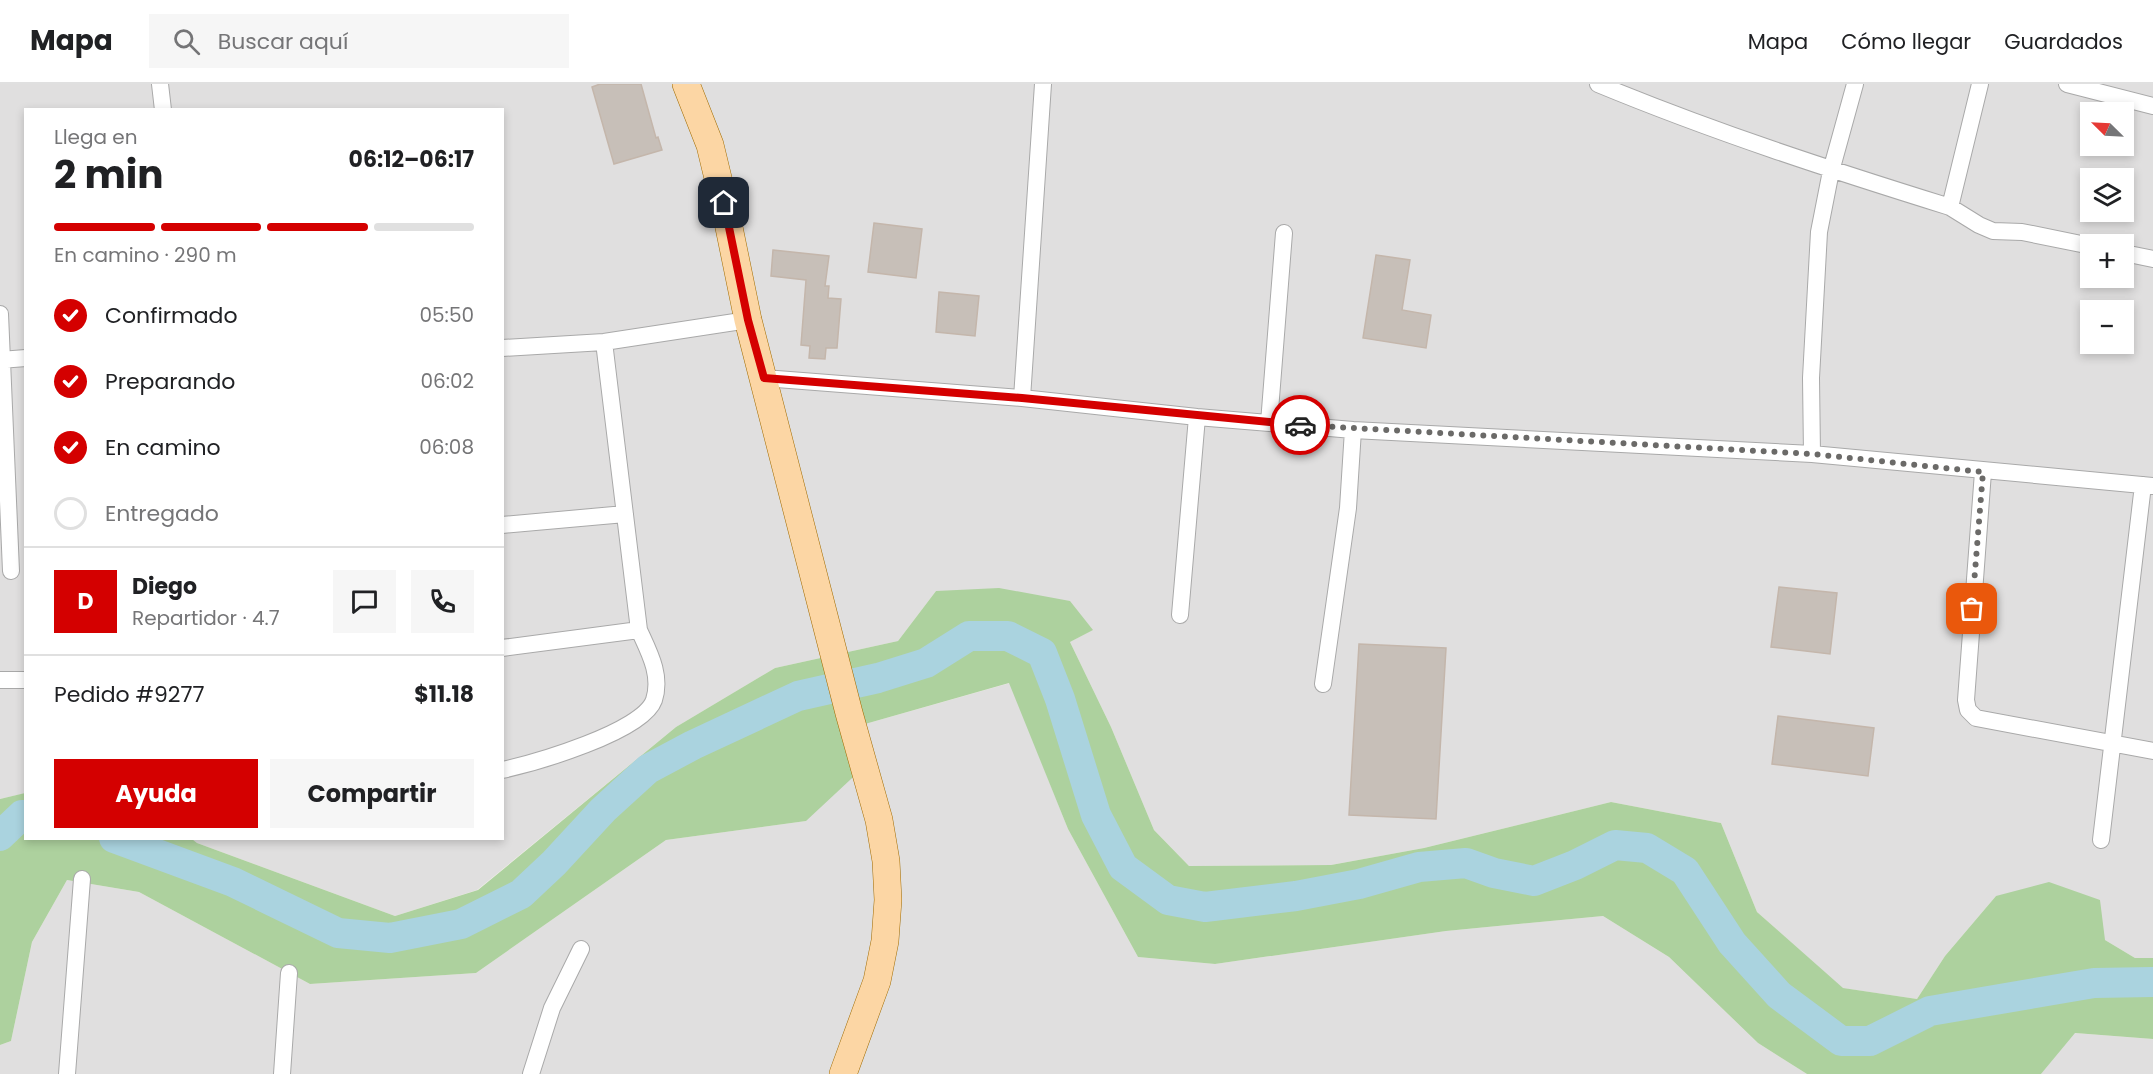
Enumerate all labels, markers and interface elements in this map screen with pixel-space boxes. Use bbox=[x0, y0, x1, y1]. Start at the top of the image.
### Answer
search box bbox=[149, 14, 569, 68]
text: Mapa bbox=[30, 21, 113, 60]
icon: search bbox=[170, 25, 203, 58]
text: Buscar aquí bbox=[218, 26, 348, 57]
text: Mapa bbox=[1748, 27, 1808, 56]
text: Cómo llegar bbox=[1841, 27, 1971, 56]
text: Guardados bbox=[2004, 27, 2123, 56]
north arrow bbox=[2080, 102, 2134, 156]
map controls bbox=[2080, 102, 2134, 354]
text: Llega en bbox=[54, 123, 138, 151]
text: 06:12–06:17 bbox=[349, 144, 474, 175]
text: 2 min bbox=[54, 147, 164, 202]
button: layers bbox=[2080, 168, 2134, 222]
pin bbox=[698, 177, 749, 228]
icon: home bbox=[707, 186, 740, 219]
button: + bbox=[2080, 234, 2134, 288]
text: En camino · 290 m bbox=[54, 241, 237, 269]
icon: check bbox=[54, 299, 87, 332]
text: Confirmado bbox=[105, 300, 238, 331]
button: − bbox=[2080, 300, 2134, 354]
text: 05:50 bbox=[420, 301, 474, 329]
icon: check bbox=[54, 365, 87, 398]
text: Preparando bbox=[105, 366, 235, 397]
text: 06:02 bbox=[420, 367, 474, 395]
courier bbox=[1270, 395, 1330, 455]
icon: car bbox=[1284, 409, 1317, 442]
icon: check bbox=[54, 431, 87, 464]
text: En camino bbox=[105, 432, 221, 463]
text: 06:08 bbox=[419, 433, 474, 461]
text: Entregado bbox=[105, 498, 219, 529]
button: chat bbox=[333, 570, 396, 633]
button: phone bbox=[411, 570, 474, 633]
text: Diego bbox=[132, 571, 197, 602]
pin bbox=[1946, 583, 1997, 634]
text: D bbox=[78, 586, 94, 617]
icon: bag bbox=[1955, 592, 1988, 625]
text: Repartidor · 4.7 bbox=[132, 604, 280, 632]
text: Pedido #9277 bbox=[54, 679, 205, 710]
text: $11.18 bbox=[414, 679, 474, 710]
button: Ayuda bbox=[54, 759, 258, 828]
button: Compartir bbox=[270, 759, 474, 828]

